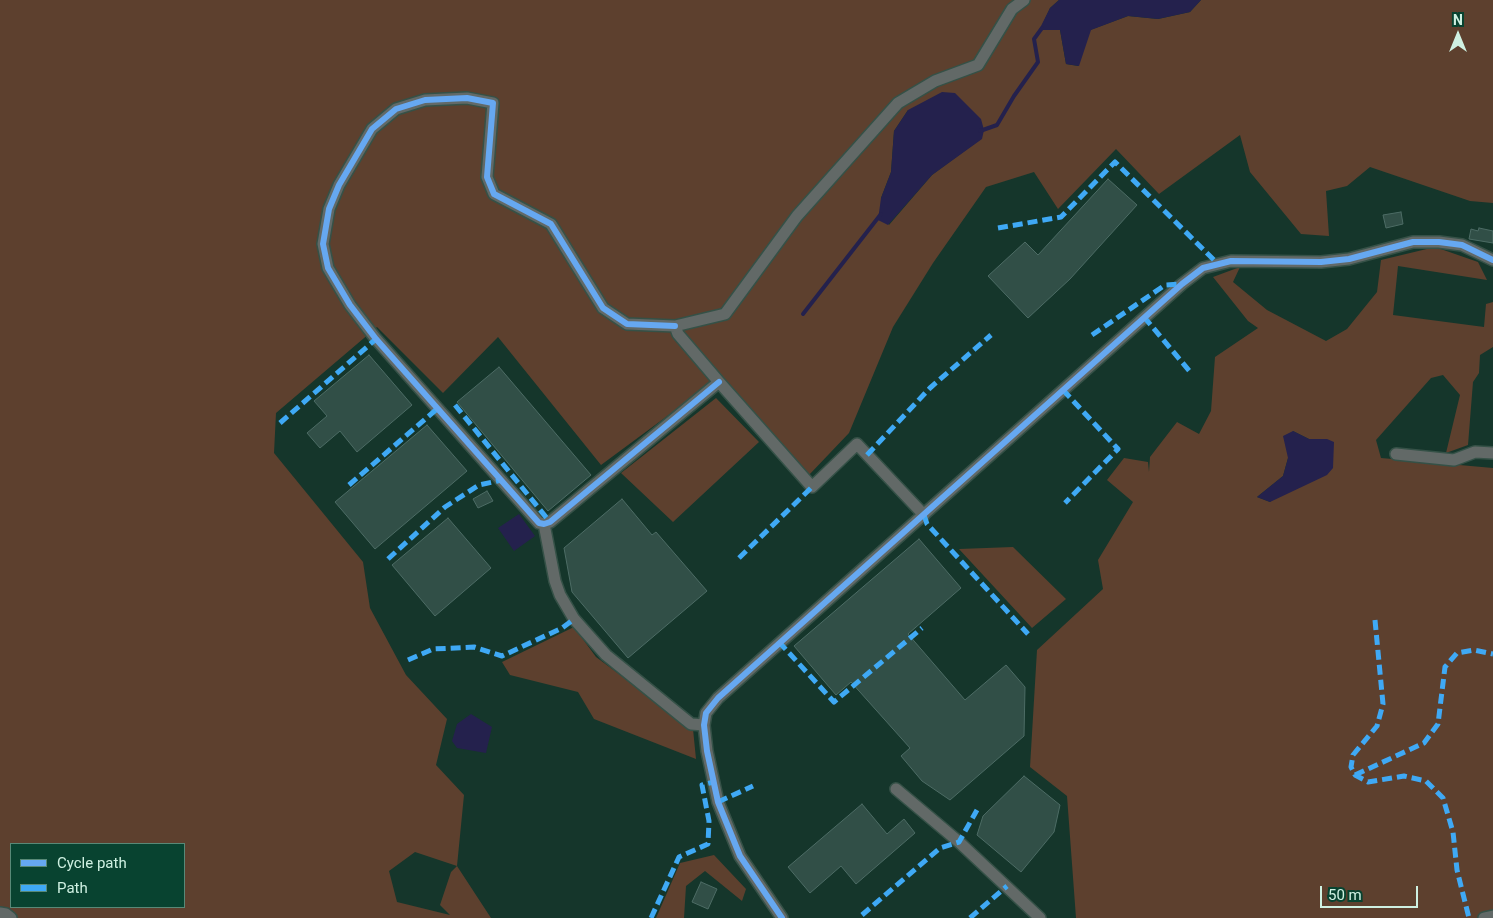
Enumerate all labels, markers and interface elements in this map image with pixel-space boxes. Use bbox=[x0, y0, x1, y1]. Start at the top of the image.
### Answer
north arrow bbox=[1433, 10, 1483, 60]
text: N bbox=[1453, 12, 1463, 28]
legend bbox=[10, 843, 185, 908]
text: Cycle path bbox=[57, 854, 127, 872]
scale bar bbox=[1323, 876, 1420, 908]
text: Path bbox=[57, 879, 88, 897]
text: 50 m bbox=[1328, 886, 1362, 904]

